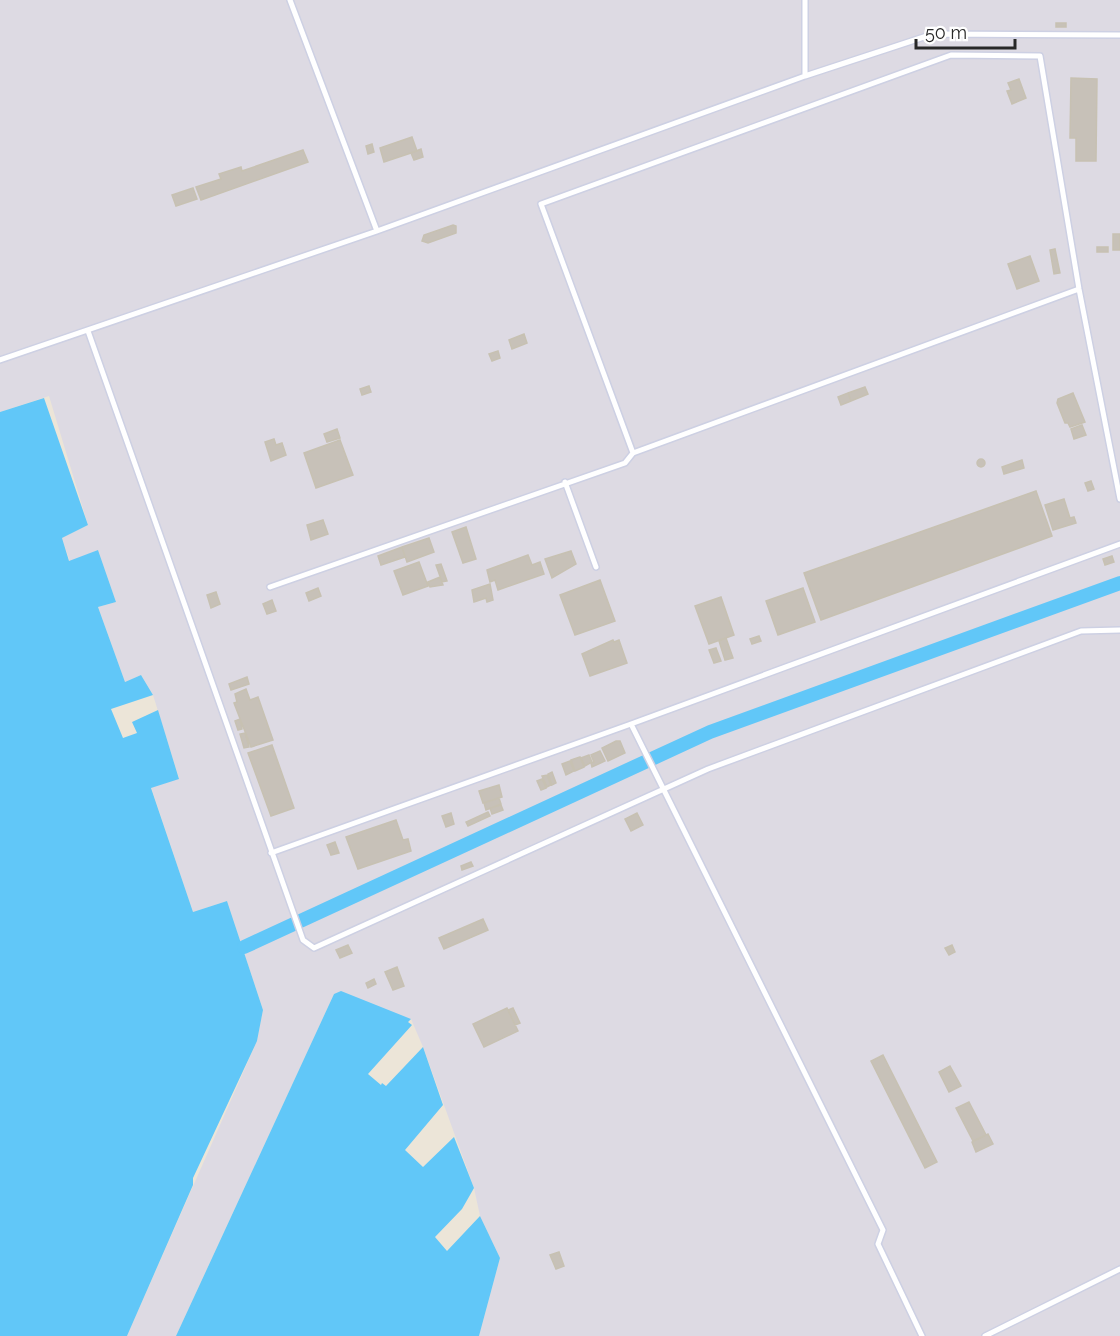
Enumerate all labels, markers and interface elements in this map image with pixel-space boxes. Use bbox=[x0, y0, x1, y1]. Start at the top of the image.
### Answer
scale bar bbox=[916, 12, 1015, 50]
text: 50 m bbox=[925, 22, 967, 43]

